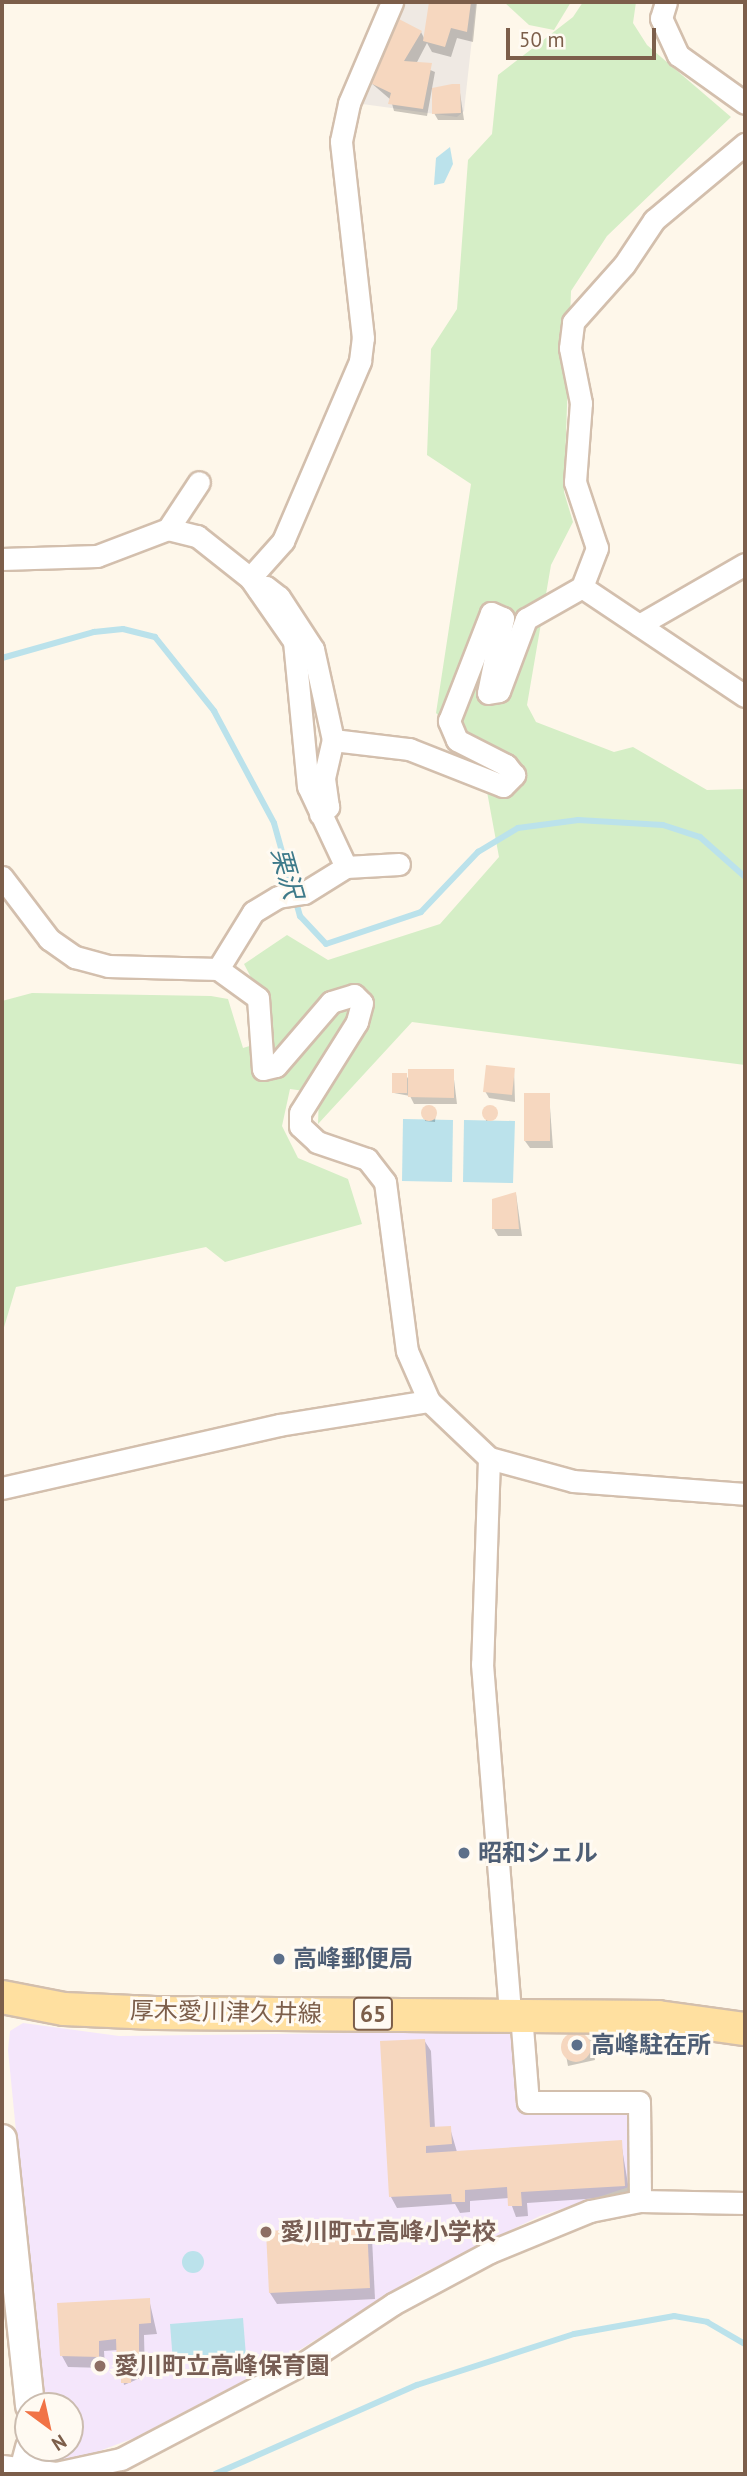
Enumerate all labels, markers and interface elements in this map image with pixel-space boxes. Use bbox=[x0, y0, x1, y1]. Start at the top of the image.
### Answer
scale bar bbox=[509, 14, 660, 58]
text: 50 m bbox=[519, 26, 565, 53]
water label: 栗沢 bbox=[265, 844, 309, 902]
place label: 昭和シェル bbox=[478, 1839, 598, 1867]
marker: 昭和シェル bbox=[456, 1845, 472, 1861]
place label: 高峰郵便局 bbox=[293, 1945, 413, 1973]
marker: 高峰郵便局 bbox=[271, 1951, 287, 1967]
road number: 65 bbox=[352, 1994, 394, 2034]
street label: 厚木愛川津久井線 bbox=[130, 1996, 322, 2028]
place label: 高峰駐在所 bbox=[591, 2031, 711, 2059]
marker: 高峰駐在所 bbox=[569, 2037, 585, 2053]
place label: 愛川町立高峰小学校 bbox=[280, 2218, 496, 2246]
marker: 愛川町立高峰小学校 bbox=[258, 2224, 274, 2240]
place label: 愛川町立高峰保育園 bbox=[114, 2352, 330, 2380]
marker: 愛川町立高峰保育園 bbox=[92, 2358, 108, 2374]
north arrow bbox=[14, 2392, 84, 2462]
text: N bbox=[48, 2429, 71, 2456]

